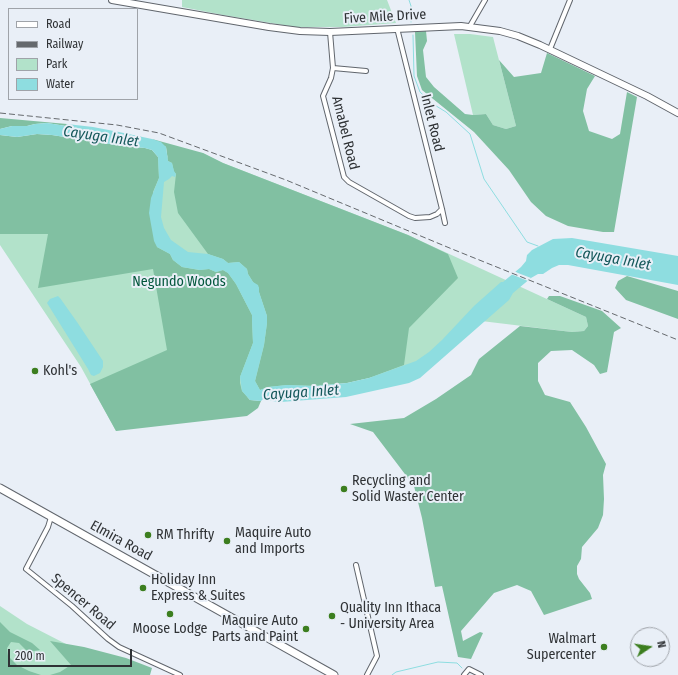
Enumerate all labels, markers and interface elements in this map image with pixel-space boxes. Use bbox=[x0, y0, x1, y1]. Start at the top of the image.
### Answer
street label: Five Mile Drive bbox=[343, 6, 427, 28]
legend bbox=[8, 8, 138, 100]
text: Road bbox=[46, 17, 71, 31]
text: Railway bbox=[46, 37, 83, 51]
text: Park bbox=[46, 57, 67, 71]
text: Water bbox=[46, 77, 74, 91]
street label: Inlet Road bbox=[417, 93, 447, 153]
street label: Amabel Road bbox=[328, 94, 362, 172]
water label: Cayuga Inlet bbox=[62, 123, 140, 151]
water label: Cayuga Inlet bbox=[574, 244, 652, 274]
park label: Negundo Woods bbox=[132, 274, 226, 290]
place label: Kohl's bbox=[43, 363, 77, 379]
marker: Kohl's bbox=[30, 366, 40, 376]
water label: Cayuga Inlet bbox=[262, 381, 340, 405]
place label: Recycling and Solid Waster Center bbox=[352, 473, 464, 506]
marker: Recycling and Solid Waster Center bbox=[339, 484, 349, 494]
street label: Elmira Road bbox=[87, 517, 155, 565]
place label: Maquire Auto and Imports bbox=[235, 525, 311, 558]
place label: RM Thrifty bbox=[156, 527, 214, 543]
marker: RM Thrifty bbox=[143, 530, 153, 540]
marker: Maquire Auto and Imports bbox=[222, 536, 232, 546]
street label: Spencer Road bbox=[48, 570, 118, 634]
place label: Holiday Inn Express & Suites bbox=[151, 572, 245, 604]
marker: Holiday Inn Express & Suites bbox=[138, 583, 148, 593]
place label: Quality Inn Ithaca - University Area bbox=[340, 600, 441, 632]
marker: Moose Lodge bbox=[165, 609, 175, 619]
marker: Quality Inn Ithaca - University Area bbox=[327, 611, 337, 621]
place label: Maquire Auto Parts and Paint bbox=[212, 613, 298, 646]
place label: Moose Lodge bbox=[133, 621, 207, 637]
marker: Maquire Auto Parts and Paint bbox=[301, 624, 311, 634]
north arrow bbox=[630, 627, 670, 667]
place label: Walmart Supercenter bbox=[527, 631, 596, 664]
text: N bbox=[654, 640, 668, 649]
scale bar bbox=[10, 641, 134, 667]
marker: Walmart Supercenter bbox=[599, 642, 609, 652]
text: 200 m bbox=[15, 649, 45, 663]

